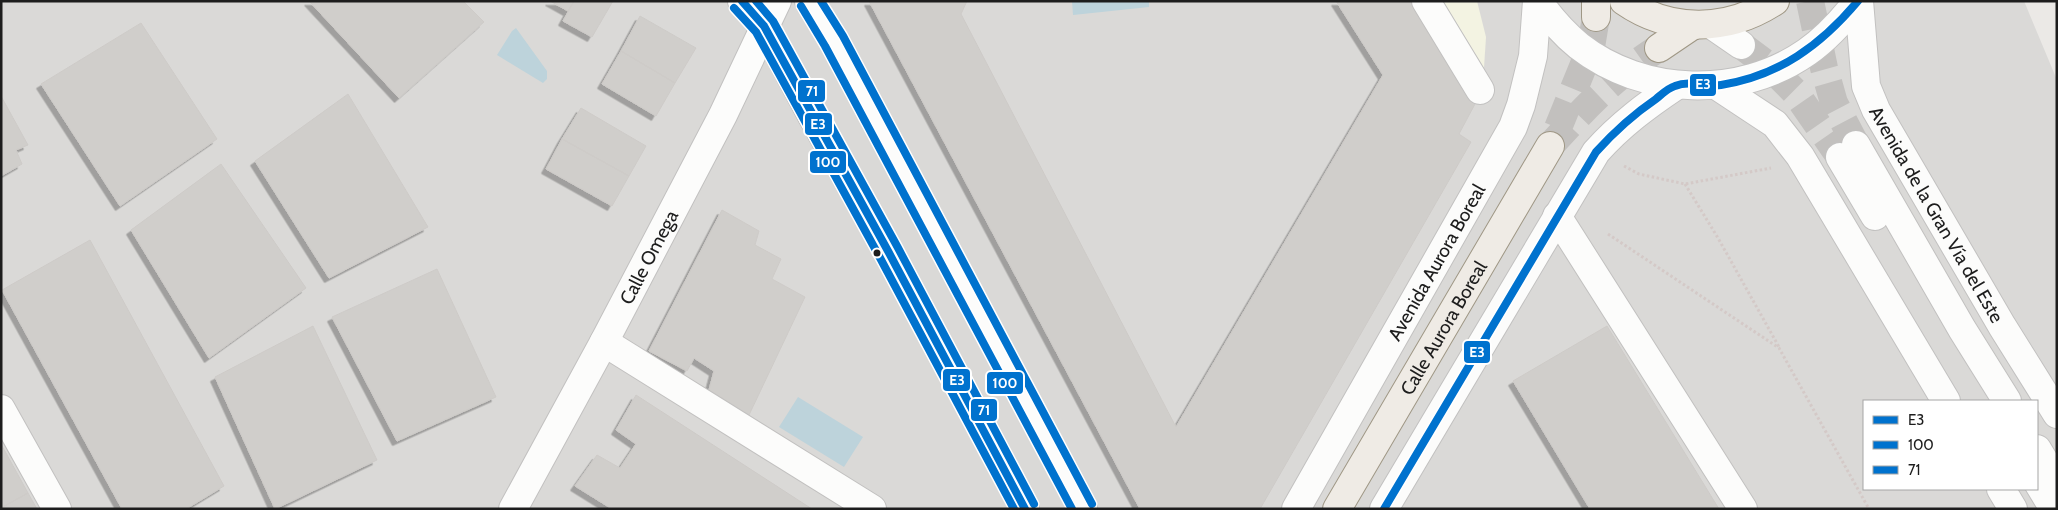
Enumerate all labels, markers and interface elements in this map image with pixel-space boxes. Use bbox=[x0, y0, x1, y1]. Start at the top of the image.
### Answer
line badge: E3 bbox=[1689, 73, 1717, 97]
text: E3 bbox=[1695, 75, 1711, 93]
line badge: 71 bbox=[797, 79, 826, 103]
text: 71 bbox=[806, 82, 818, 100]
street label: Avenida de la Gran Vía del Este bbox=[1864, 102, 2009, 327]
line badge: E3 bbox=[804, 112, 833, 136]
text: E3 bbox=[810, 115, 826, 133]
line badge: 100 bbox=[809, 150, 847, 174]
text: 100 bbox=[816, 153, 841, 171]
street label: Avenida Aurora Boreal bbox=[1383, 179, 1491, 345]
street label: Calle Omega bbox=[615, 206, 683, 308]
unlabelled marker bbox=[872, 248, 882, 258]
street label: Calle Aurora Boreal bbox=[1395, 256, 1492, 399]
line badge: E3 bbox=[1463, 340, 1491, 364]
text: E3 bbox=[1469, 343, 1485, 361]
line badge: E3 bbox=[942, 368, 971, 392]
text: E3 bbox=[949, 371, 965, 389]
line badge: 100 bbox=[986, 371, 1024, 395]
text: 100 bbox=[993, 374, 1018, 392]
line badge: 71 bbox=[970, 398, 998, 422]
legend bbox=[1863, 400, 2038, 490]
text: 71 bbox=[978, 401, 990, 419]
text: E3 bbox=[1908, 411, 1924, 429]
text: 100 bbox=[1908, 436, 1934, 454]
text: 71 bbox=[1908, 461, 1920, 479]

